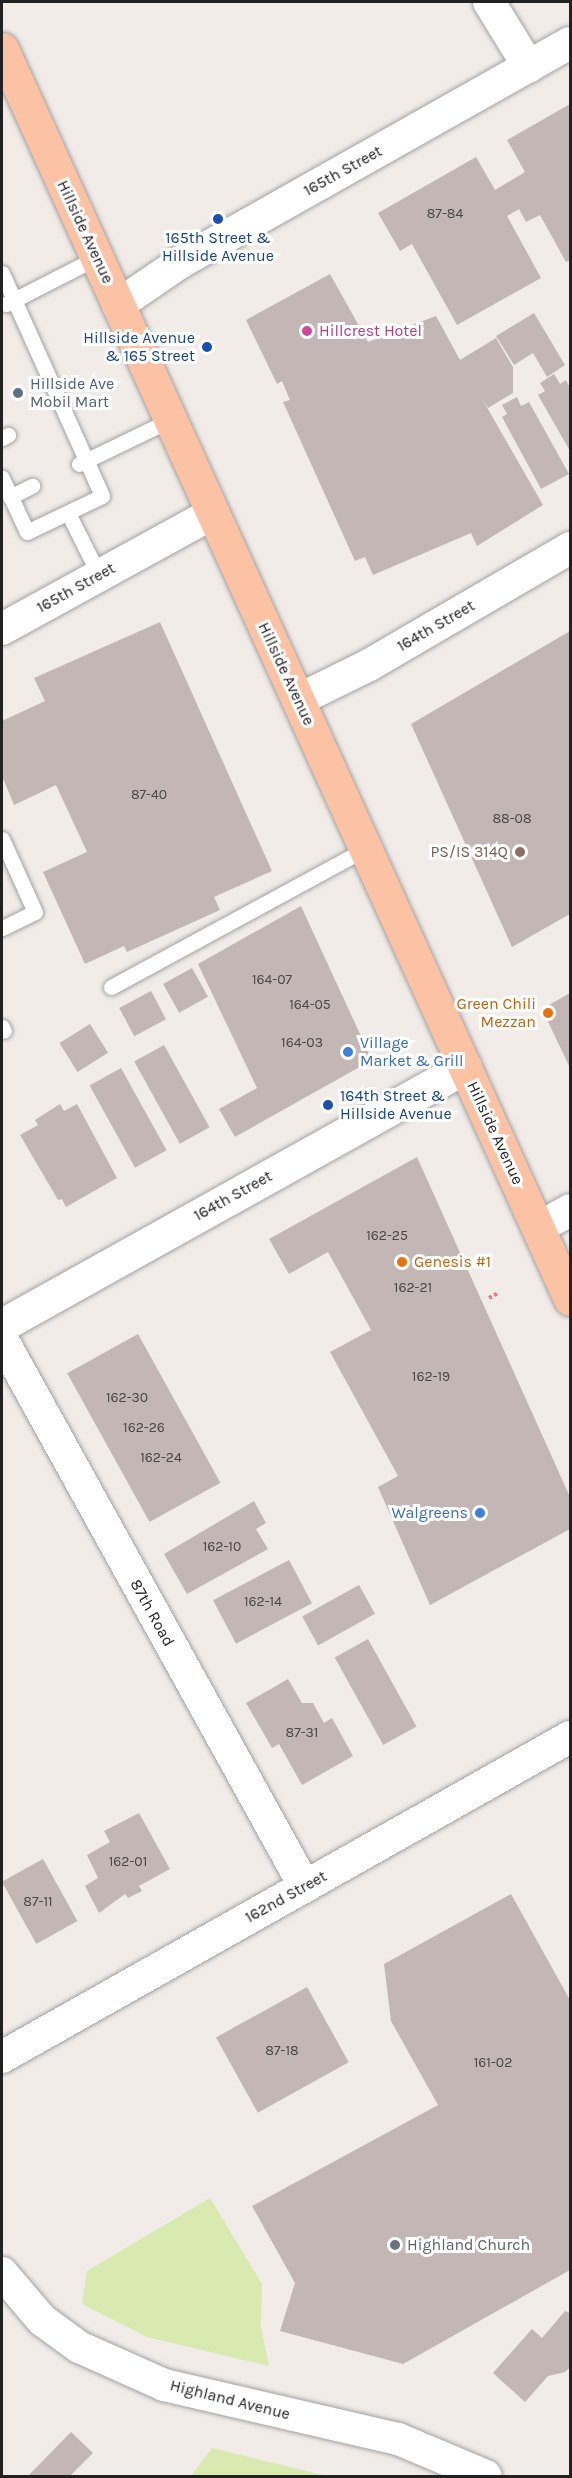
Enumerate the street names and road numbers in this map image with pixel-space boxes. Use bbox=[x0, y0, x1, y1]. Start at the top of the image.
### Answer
street label: 165th Street bbox=[300, 142, 386, 200]
street label: Hillside Avenue bbox=[53, 177, 117, 287]
street label: 165th Street bbox=[33, 559, 119, 617]
street label: 164th Street bbox=[394, 596, 478, 656]
street label: Hillside Avenue bbox=[254, 619, 318, 729]
street label: Hillside Avenue bbox=[463, 1078, 527, 1188]
street label: 164th Street bbox=[190, 1167, 276, 1225]
street label: 87th Road bbox=[126, 1576, 178, 1650]
street label: 162nd Street bbox=[242, 1867, 330, 1927]
street label: Highland Avenue bbox=[168, 2376, 292, 2424]

